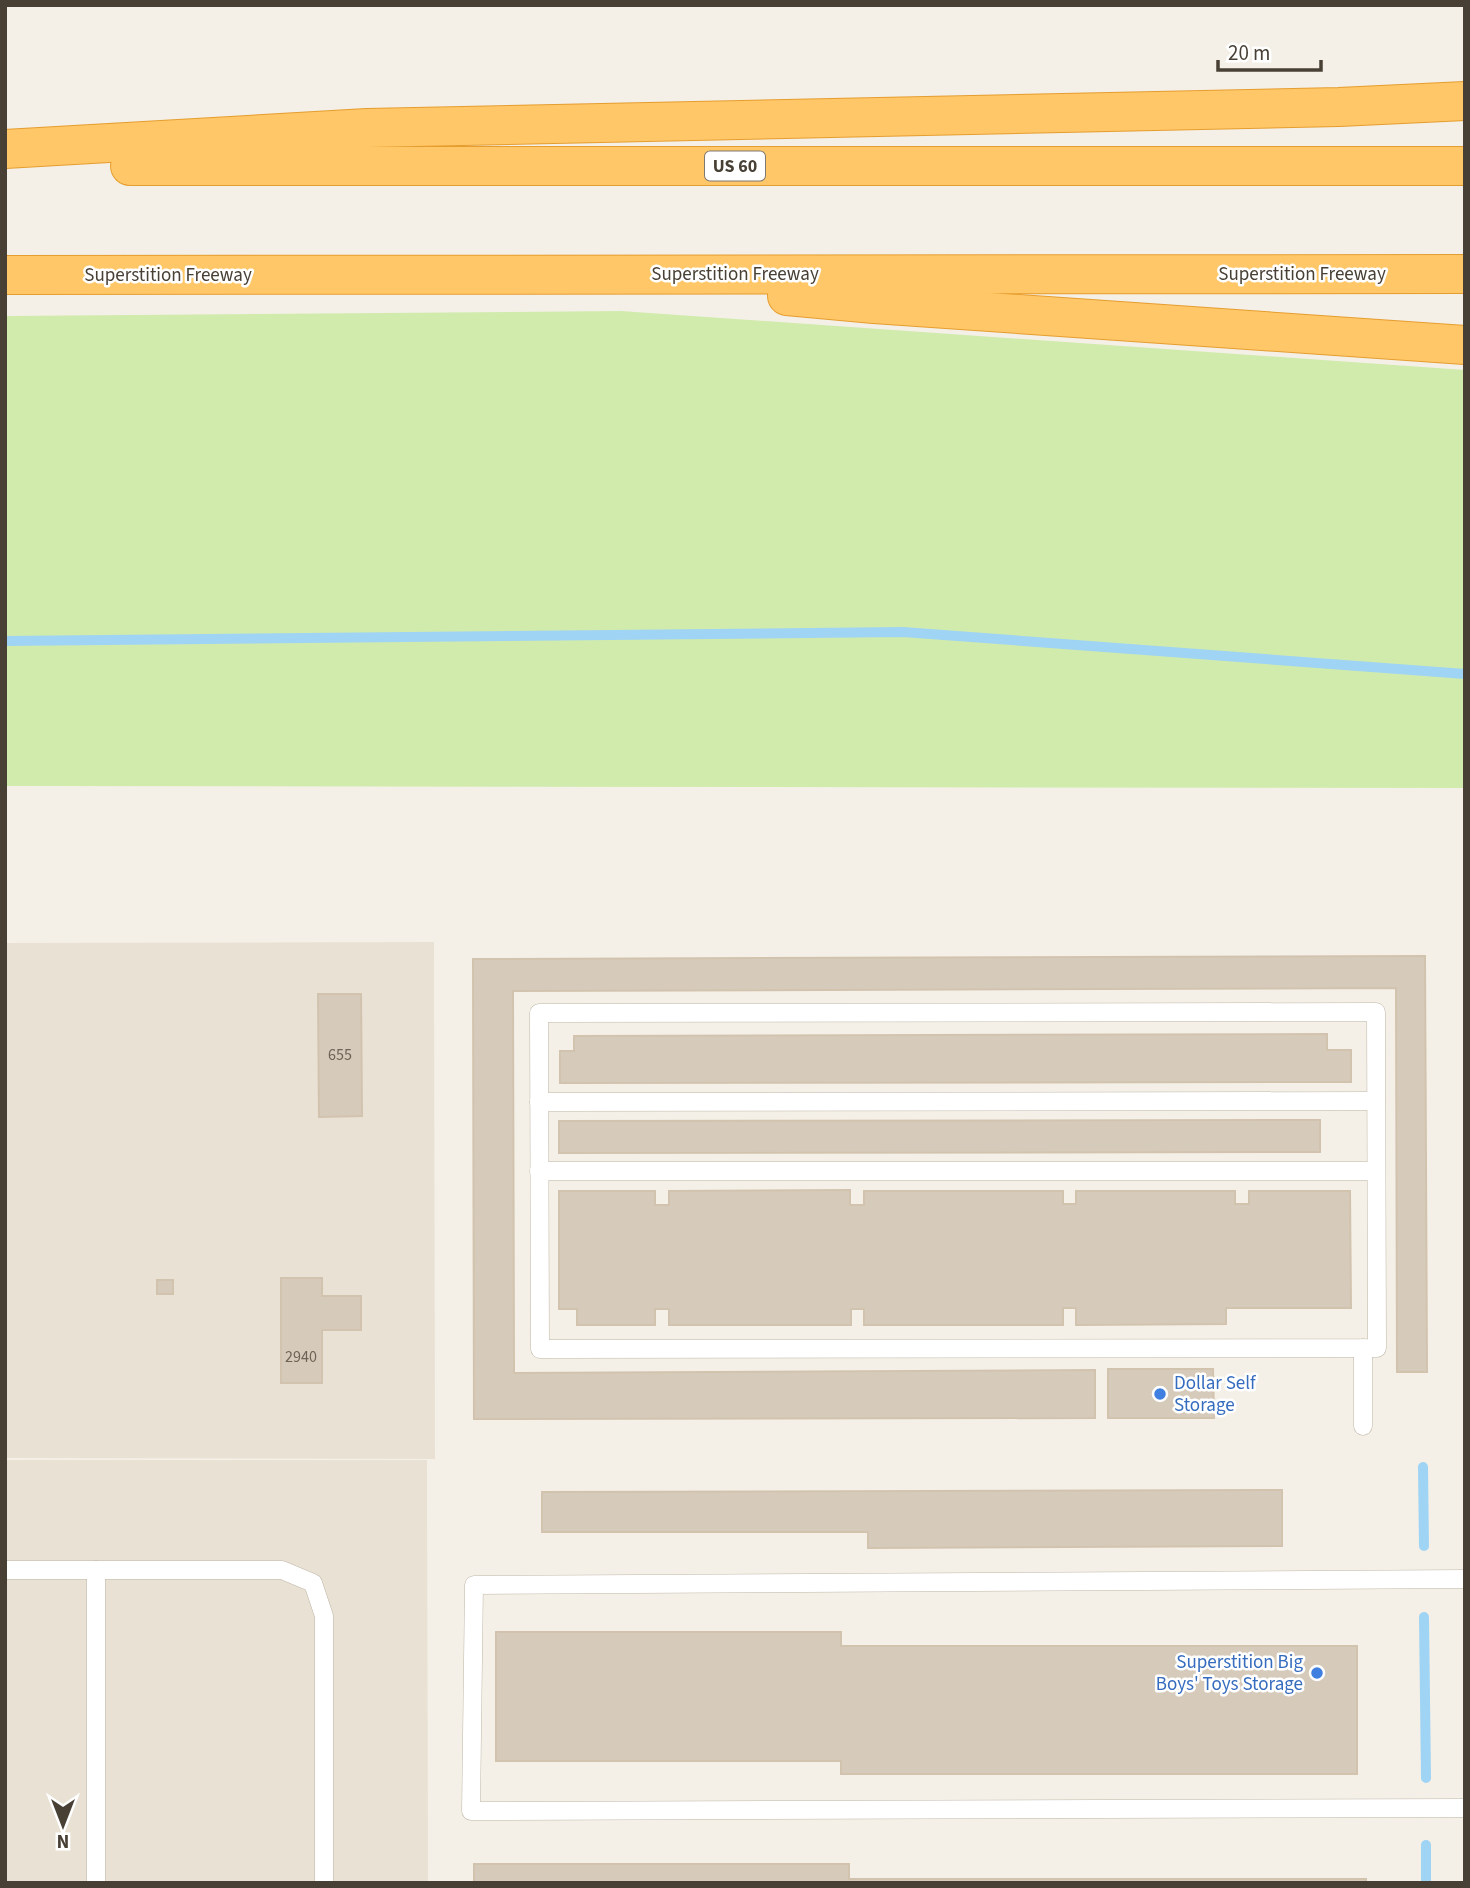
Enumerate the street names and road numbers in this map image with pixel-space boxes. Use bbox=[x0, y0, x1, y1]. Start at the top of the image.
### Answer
road number: US 60 bbox=[705, 152, 765, 181]
street label: Superstition Freeway bbox=[651, 261, 819, 288]
street label: Superstition Freeway bbox=[1218, 261, 1386, 288]
street label: Superstition Freeway bbox=[84, 262, 252, 289]

